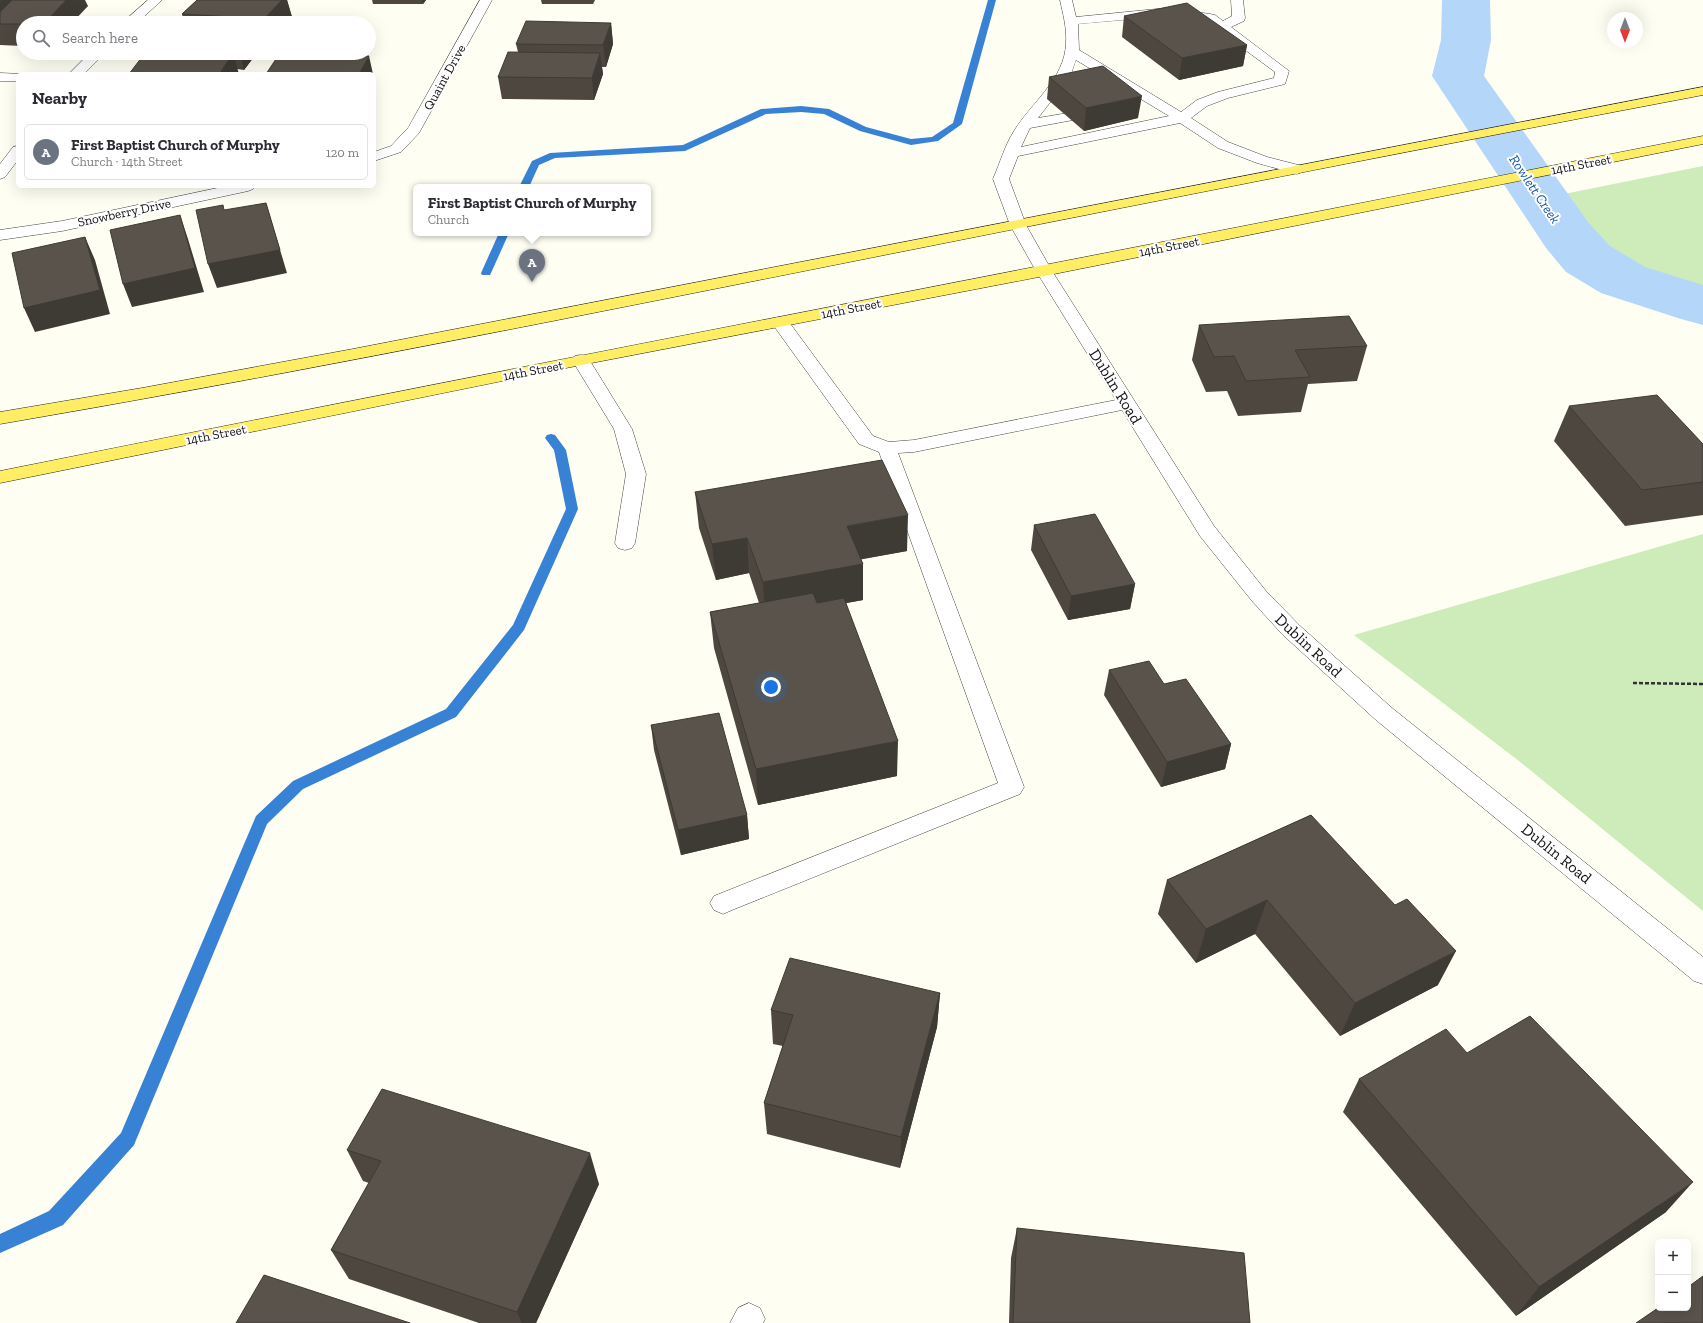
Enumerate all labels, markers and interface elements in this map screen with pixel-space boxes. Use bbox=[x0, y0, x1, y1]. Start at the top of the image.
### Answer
north arrow bbox=[1607, 12, 1643, 48]
search box bbox=[16, 16, 376, 60]
icon: search bbox=[30, 27, 52, 49]
text: Search here bbox=[62, 29, 138, 47]
street label: Quaint Drive bbox=[420, 42, 469, 113]
text: Nearby bbox=[32, 88, 87, 108]
text: First Baptist Church of Murphy bbox=[71, 136, 280, 154]
text: A bbox=[42, 145, 50, 160]
text: 120 m bbox=[326, 145, 359, 160]
street label: 14th Street bbox=[1550, 151, 1613, 178]
water label: Rowlett Creek bbox=[1505, 152, 1564, 227]
text: Church · 14th Street bbox=[71, 154, 183, 169]
popup bbox=[413, 184, 651, 236]
text: First Baptist Church of Murphy bbox=[428, 194, 636, 212]
street label: Snowberry Drive bbox=[76, 195, 172, 230]
text: Church bbox=[428, 212, 469, 227]
street label: 14th Street bbox=[1138, 233, 1201, 260]
pin: A bbox=[519, 249, 545, 282]
street label: 14th Street bbox=[820, 295, 883, 322]
street label: Dublin Road bbox=[1085, 345, 1146, 427]
street label: 14th Street bbox=[502, 357, 565, 384]
street label: 14th Street bbox=[185, 421, 248, 448]
street label: Dublin Road bbox=[1271, 610, 1346, 681]
your location bbox=[761, 677, 781, 697]
street label: Dublin Road bbox=[1518, 819, 1596, 888]
map controls bbox=[1655, 1239, 1691, 1311]
button: + bbox=[1655, 1239, 1691, 1275]
button: − bbox=[1655, 1275, 1691, 1311]

